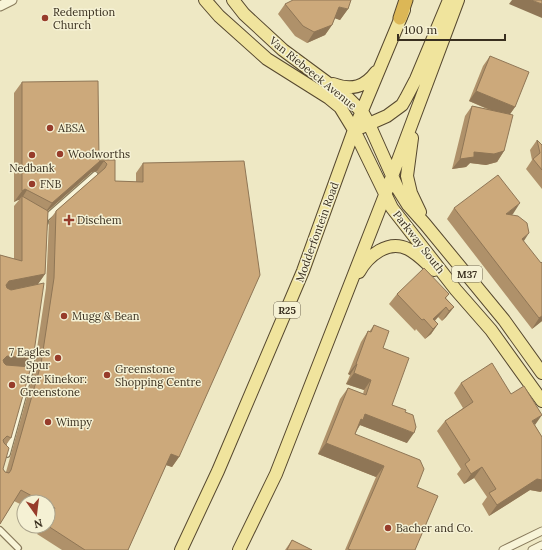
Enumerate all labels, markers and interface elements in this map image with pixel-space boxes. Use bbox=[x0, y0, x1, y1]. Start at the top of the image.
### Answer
place label: Redemption Church bbox=[53, 5, 115, 32]
marker: Redemption Church bbox=[40, 13, 50, 23]
scale bar bbox=[398, 16, 505, 42]
text: 100 m bbox=[404, 22, 437, 37]
street label: Van Riebeeck Avenue bbox=[266, 33, 360, 113]
place label: ABSA bbox=[57, 121, 86, 135]
marker: ABSA bbox=[45, 123, 55, 133]
place label: Woolworths bbox=[68, 147, 130, 161]
marker: Woolworths bbox=[55, 149, 65, 159]
marker: Nedbank bbox=[27, 150, 37, 160]
place label: Nedbank bbox=[9, 161, 55, 175]
place label: FNB bbox=[40, 177, 61, 191]
marker: FNB bbox=[27, 179, 37, 189]
street label: Modderfontein Road bbox=[292, 180, 342, 284]
street label: Parkway South bbox=[390, 208, 448, 277]
place label: Dischem bbox=[77, 213, 122, 227]
marker: Dischem bbox=[64, 215, 74, 225]
road number: M37 bbox=[452, 266, 482, 282]
road number: R25 bbox=[274, 302, 300, 318]
place label: Mugg & Bean bbox=[72, 309, 140, 323]
marker: Mugg & Bean bbox=[59, 311, 69, 321]
place label: 7 Eagles Spur bbox=[9, 345, 50, 372]
marker: 7 Eagles Spur bbox=[53, 353, 63, 363]
place label: Greenstone Shopping Centre bbox=[115, 362, 201, 389]
marker: Greenstone Shopping Centre bbox=[102, 370, 112, 380]
place label: Ster Kinekor: Greenstone bbox=[20, 372, 87, 399]
marker: Ster Kinekor: Greenstone bbox=[7, 380, 17, 390]
place label: Wimpy bbox=[56, 415, 92, 429]
marker: Wimpy bbox=[43, 417, 53, 427]
north arrow bbox=[16, 494, 56, 534]
text: N bbox=[32, 516, 44, 532]
place label: Bacher and Co. bbox=[396, 521, 473, 535]
marker: Bacher and Co. bbox=[383, 523, 393, 533]

